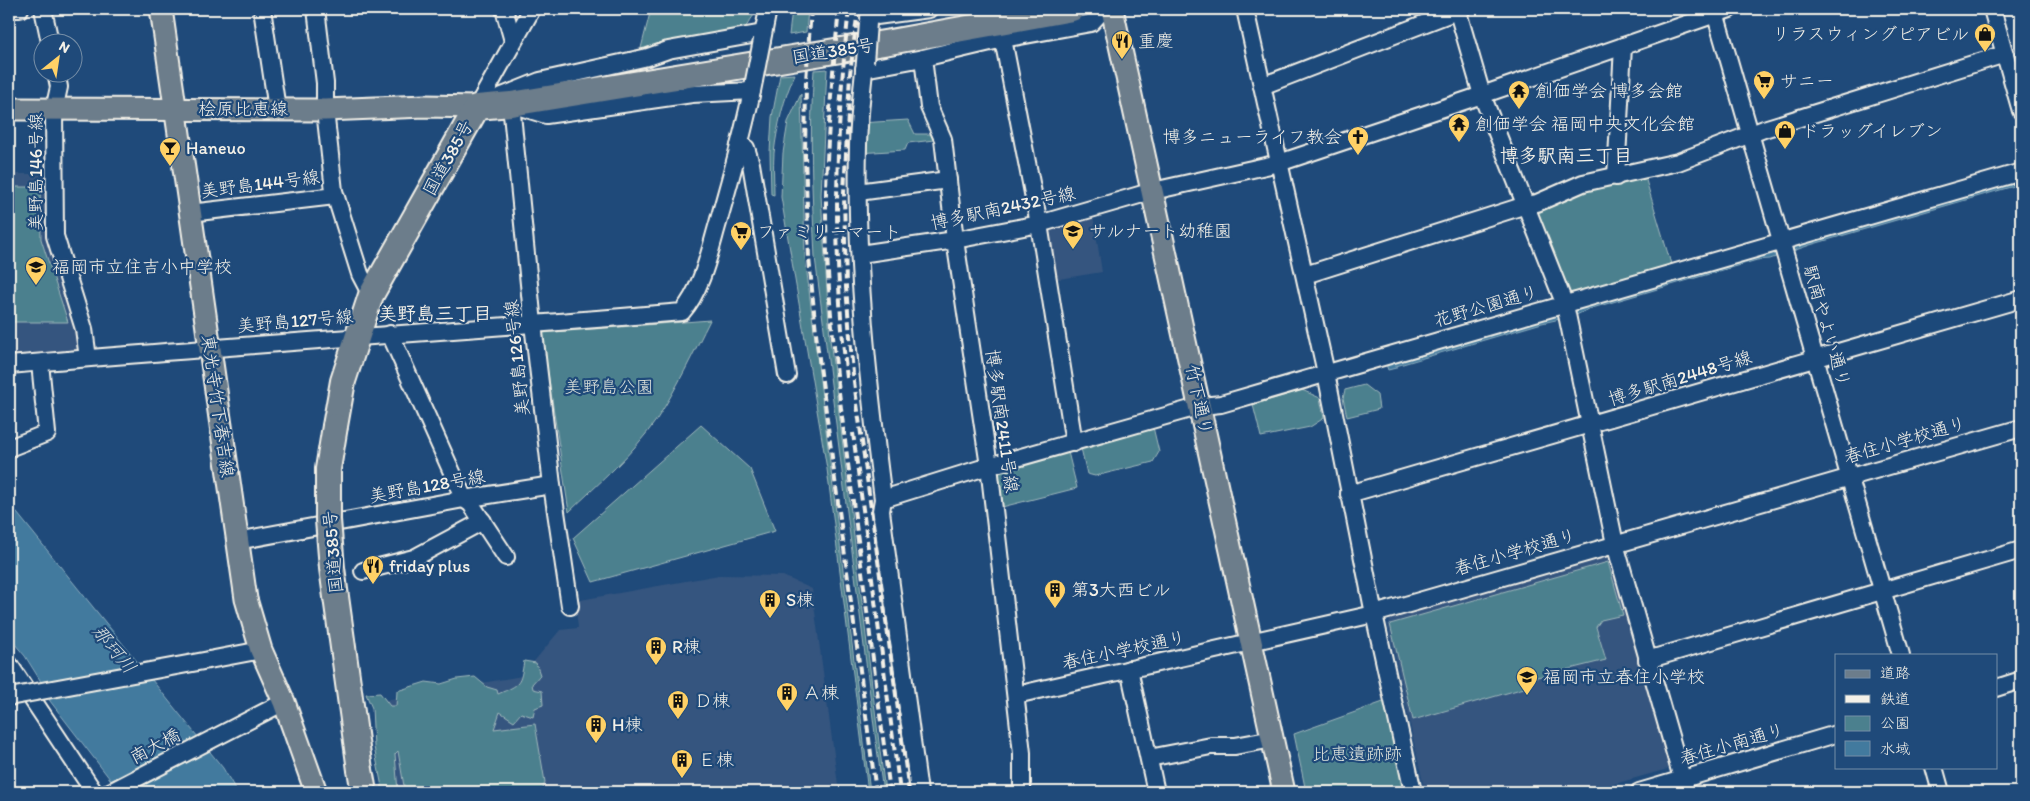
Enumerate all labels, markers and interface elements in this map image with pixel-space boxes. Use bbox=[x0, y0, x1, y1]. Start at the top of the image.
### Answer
shop icon: リラスウィングピアビル bbox=[1973, 22, 1997, 53]
place label: リラスウィングピアビル bbox=[1772, 23, 1969, 45]
restaurant icon: 重慶 bbox=[1110, 29, 1134, 60]
place label: 重慶 bbox=[1138, 30, 1174, 52]
north arrow bbox=[32, 32, 82, 82]
street label: 国道385号 bbox=[790, 34, 876, 68]
text: N bbox=[56, 37, 73, 57]
supermarket icon: サニー bbox=[1752, 69, 1776, 100]
place label: サニー bbox=[1780, 70, 1834, 92]
temple icon: 創価学会 博多会館 bbox=[1507, 79, 1531, 110]
place label: 創価学会 博多会館 bbox=[1535, 80, 1683, 102]
street label: 桧原比恵線 bbox=[198, 98, 288, 120]
temple icon: 創価学会 福岡中央文化会館 bbox=[1447, 112, 1471, 143]
street label: 美野島146号線 bbox=[25, 113, 47, 231]
place label: 創価学会 福岡中央文化会館 bbox=[1475, 113, 1695, 135]
street label: 国道385号 bbox=[418, 116, 478, 200]
shop icon: ドラッグイレブン bbox=[1773, 119, 1797, 150]
place label: ドラッグイレブン bbox=[1801, 120, 1943, 142]
church icon: 博多ニューライフ教会 bbox=[1346, 125, 1370, 156]
place label: 博多ニューライフ教会 bbox=[1163, 126, 1342, 148]
bar icon: Haneuo bbox=[158, 136, 182, 167]
place label: Haneuo bbox=[186, 137, 246, 159]
district label: 博多駅南三丁目 bbox=[1499, 144, 1633, 167]
street label: 美野島144号線 bbox=[199, 166, 321, 202]
street label: 博多駅南2432号線 bbox=[929, 182, 1077, 234]
school or university icon: サルナート幼稚園 bbox=[1061, 219, 1085, 250]
supermarket icon: ファミリーマート bbox=[729, 220, 753, 251]
place label: サルナート幼稚園 bbox=[1089, 220, 1232, 242]
place label: ファミリーマート bbox=[757, 221, 901, 243]
school or university icon: 福岡市立住吉小中学校 bbox=[24, 255, 48, 286]
place label: 福岡市立住吉小中学校 bbox=[52, 256, 232, 278]
street label: 駅南やよい通り bbox=[1799, 262, 1855, 390]
street label: 花野公園通り bbox=[1431, 281, 1541, 331]
street label: 美野島126号線 bbox=[500, 298, 534, 418]
district label: 美野島三丁目 bbox=[378, 302, 492, 325]
street label: 美野島127号線 bbox=[236, 305, 354, 337]
street label: 東光寺竹下春吉線 bbox=[197, 333, 239, 479]
street label: 博多駅南2448号線 bbox=[1606, 346, 1754, 410]
street label: 博多駅南2411号線 bbox=[981, 348, 1023, 494]
street label: 竹下通り bbox=[1181, 362, 1217, 438]
park label: 美野島公園 bbox=[564, 376, 654, 398]
street label: 春住小学校通り bbox=[1841, 412, 1969, 468]
street label: 美野島128号線 bbox=[367, 465, 487, 507]
street label: 国道385号 bbox=[318, 510, 348, 594]
street label: 春住小学校通り bbox=[1451, 524, 1579, 580]
restaurant icon: friday plus bbox=[361, 554, 385, 585]
place label: friday plus bbox=[389, 555, 470, 577]
building icon: 第3大西ビル bbox=[1043, 578, 1067, 609]
place label: 第3大西ビル bbox=[1071, 579, 1170, 601]
building icon: S棟 bbox=[758, 588, 782, 619]
place label: S棟 bbox=[786, 589, 814, 611]
water label: 那珂川 bbox=[87, 620, 141, 678]
street label: 春住小学校通り bbox=[1060, 626, 1188, 674]
building icon: R棟 bbox=[644, 635, 668, 666]
place label: R棟 bbox=[672, 636, 701, 658]
legend bbox=[1835, 654, 1998, 768]
text: 道路 bbox=[1880, 664, 1910, 682]
school or university icon: 福岡市立春住小学校 bbox=[1515, 665, 1539, 696]
place label: 福岡市立春住小学校 bbox=[1543, 666, 1705, 688]
building icon: Ａ棟 bbox=[775, 681, 799, 712]
place label: Ａ棟 bbox=[803, 682, 839, 704]
building icon: Ｄ棟 bbox=[666, 689, 690, 720]
place label: Ｄ棟 bbox=[694, 690, 730, 712]
text: 鉄道 bbox=[1880, 690, 1910, 708]
building icon: H棟 bbox=[584, 713, 608, 744]
place label: H棟 bbox=[612, 714, 642, 736]
text: 公園 bbox=[1880, 714, 1910, 732]
street label: 春住小南通り bbox=[1677, 719, 1787, 769]
street label: 南大橋 bbox=[126, 724, 184, 768]
text: 水域 bbox=[1880, 740, 1910, 758]
park label: 比恵遺跡跡 bbox=[1312, 743, 1402, 765]
building icon: Ｅ棟 bbox=[670, 748, 694, 779]
place label: Ｅ棟 bbox=[698, 749, 734, 771]

